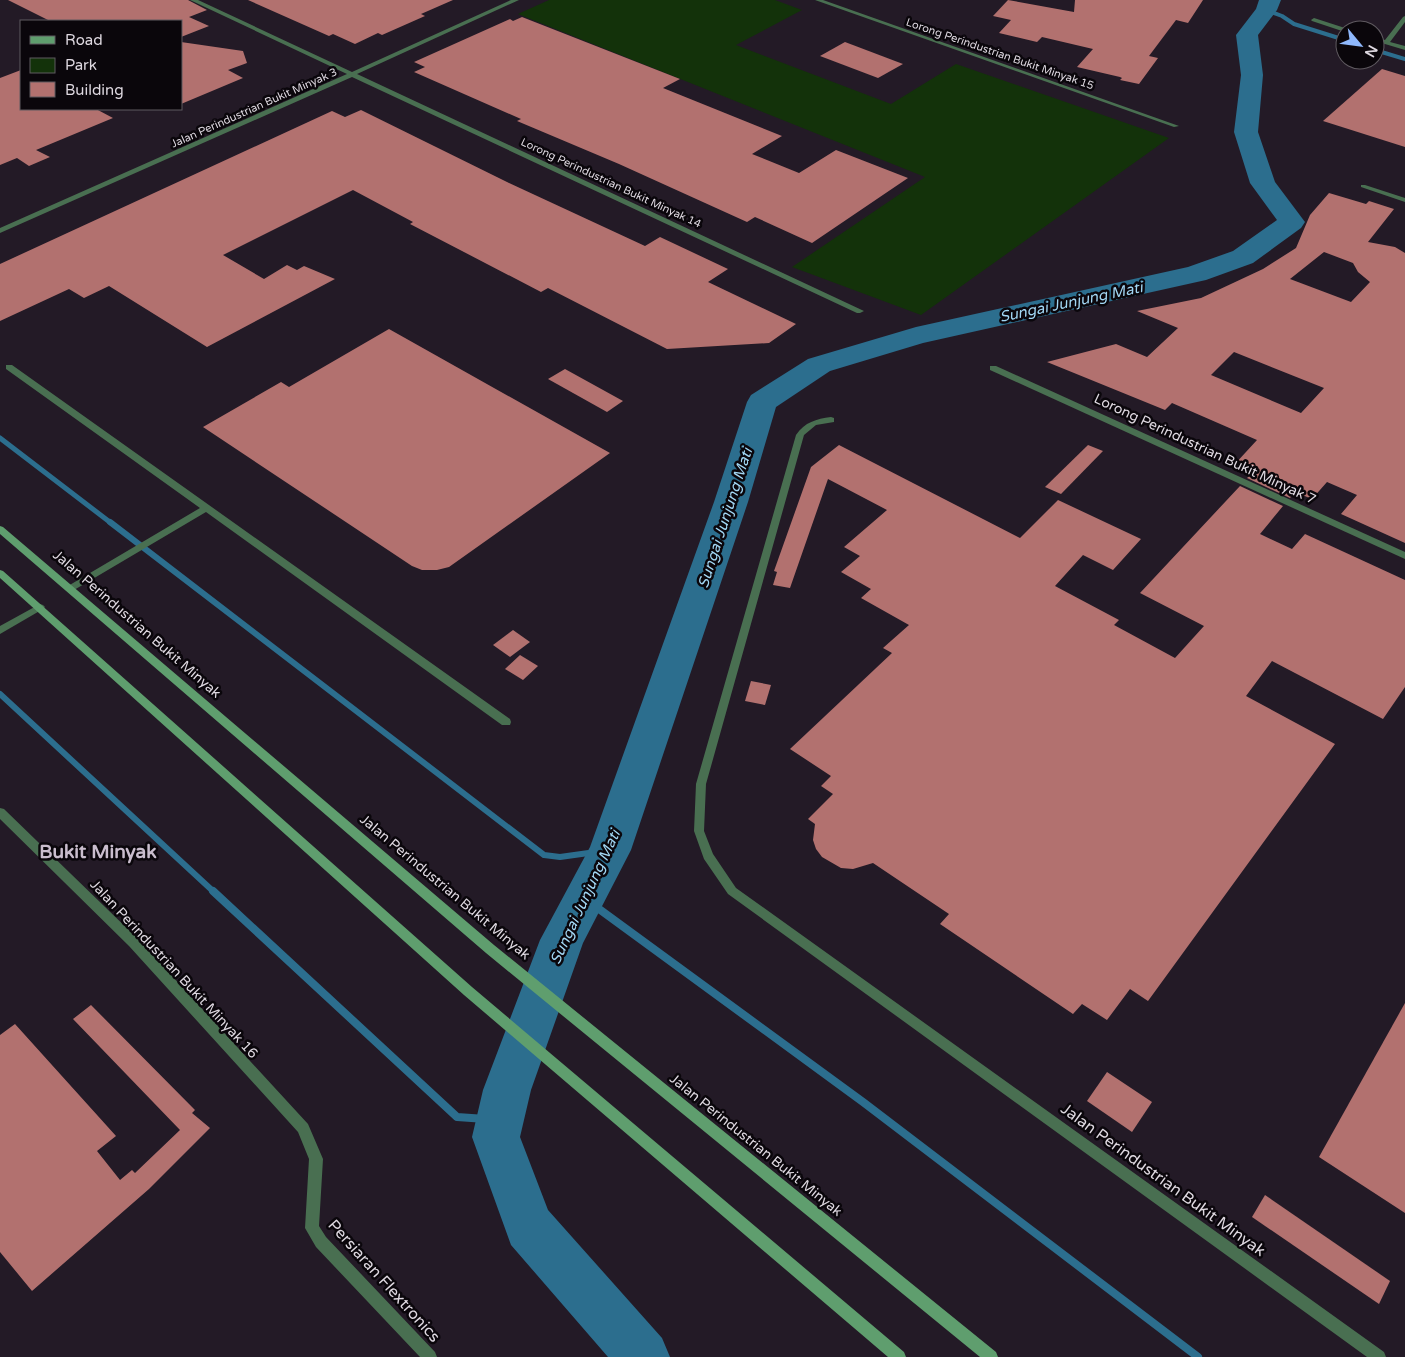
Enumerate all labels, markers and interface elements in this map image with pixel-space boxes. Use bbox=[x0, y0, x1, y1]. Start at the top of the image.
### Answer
street label: Lorong Perindustrian Bukit Minyak 15 bbox=[904, 16, 1096, 92]
legend bbox=[20, 20, 182, 110]
north arrow bbox=[1335, 20, 1385, 70]
text: Road bbox=[65, 31, 103, 49]
text: N bbox=[1361, 42, 1381, 60]
text: Park bbox=[65, 56, 97, 74]
street label: Jalan Perindustrian Bukit Minyak 3 bbox=[169, 65, 339, 151]
text: Building bbox=[65, 81, 124, 99]
street label: Lorong Perindustrian Bukit Minyak 14 bbox=[519, 135, 703, 231]
water label: Sungai Junjung Mati bbox=[998, 278, 1146, 326]
street label: Lorong Perindustrian Bukit Minyak 7 bbox=[1091, 390, 1319, 508]
water label: Sungai Junjung Mati bbox=[694, 444, 757, 590]
street label: Jalan Perindustrian Bukit Minyak bbox=[49, 546, 225, 702]
street label: Jalan Perindustrian Bukit Minyak bbox=[356, 811, 534, 964]
water label: Sungai Junjung Mati bbox=[546, 825, 625, 967]
district label: Bukit Minyak bbox=[39, 841, 157, 864]
street label: Jalan Perindustrian Bukit Minyak 16 bbox=[87, 876, 262, 1062]
street label: Jalan Perindustrian Bukit Minyak bbox=[666, 1070, 846, 1220]
street label: Jalan Perindustrian Bukit Minyak bbox=[1057, 1099, 1269, 1261]
street label: Persiaran Flextronics bbox=[324, 1215, 444, 1347]

